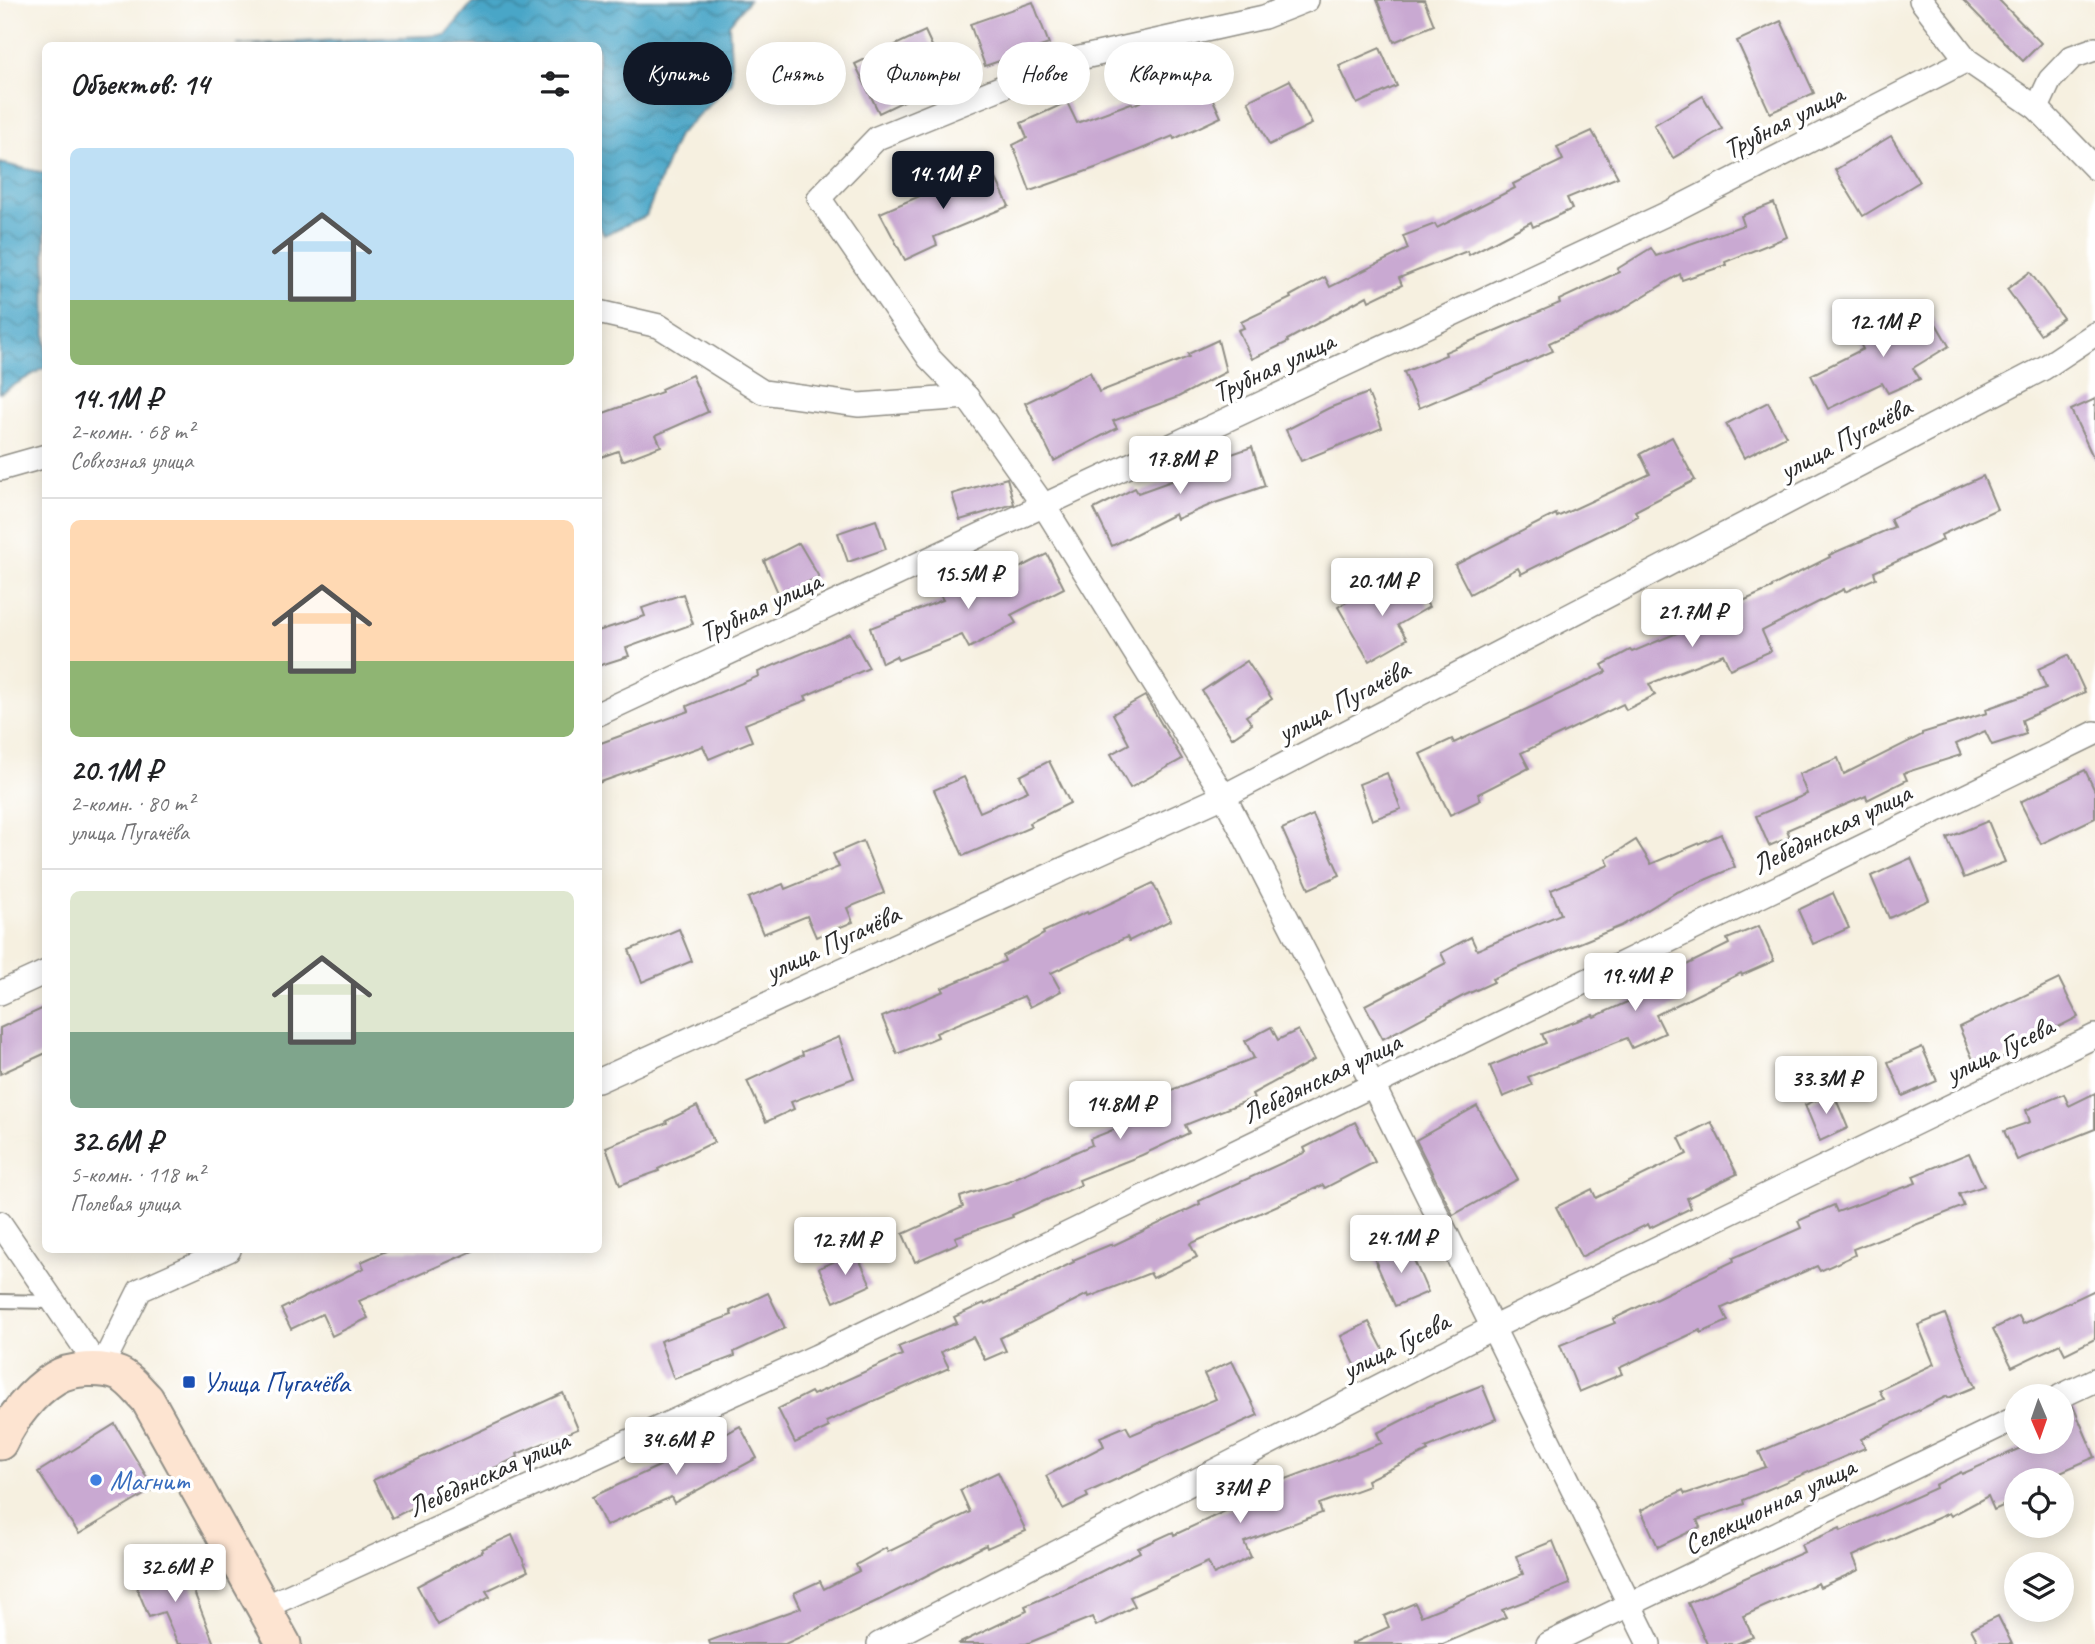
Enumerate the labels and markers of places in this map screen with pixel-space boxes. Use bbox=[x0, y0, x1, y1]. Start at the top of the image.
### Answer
pin: 14.1M ₽ bbox=[878, 152, 1008, 211]
pin: 12.1M ₽ bbox=[1818, 300, 1948, 359]
pin: 17.8M ₽ bbox=[1115, 436, 1245, 496]
pin: 15.5M ₽ bbox=[903, 552, 1033, 611]
pin: 20.1M ₽ bbox=[1317, 558, 1447, 618]
pin: 21.7M ₽ bbox=[1627, 590, 1757, 649]
pin: 19.4M ₽ bbox=[1570, 954, 1700, 1013]
pin: 33.3M ₽ bbox=[1761, 1056, 1891, 1116]
pin: 14.8M ₽ bbox=[1055, 1082, 1185, 1141]
pin: 24.1M ₽ bbox=[1336, 1216, 1466, 1275]
pin: 12.7M ₽ bbox=[780, 1218, 910, 1277]
place label: Улица Пугачёва bbox=[203, 1365, 351, 1400]
marker: Улица Пугачёва bbox=[181, 1374, 197, 1390]
pin: 34.6M ₽ bbox=[611, 1418, 741, 1477]
place label: Магнит bbox=[110, 1463, 191, 1498]
pin: 37M ₽ bbox=[1191, 1466, 1289, 1525]
marker: Магнит bbox=[88, 1472, 104, 1488]
pin: 32.6M ₽ bbox=[110, 1544, 240, 1604]

